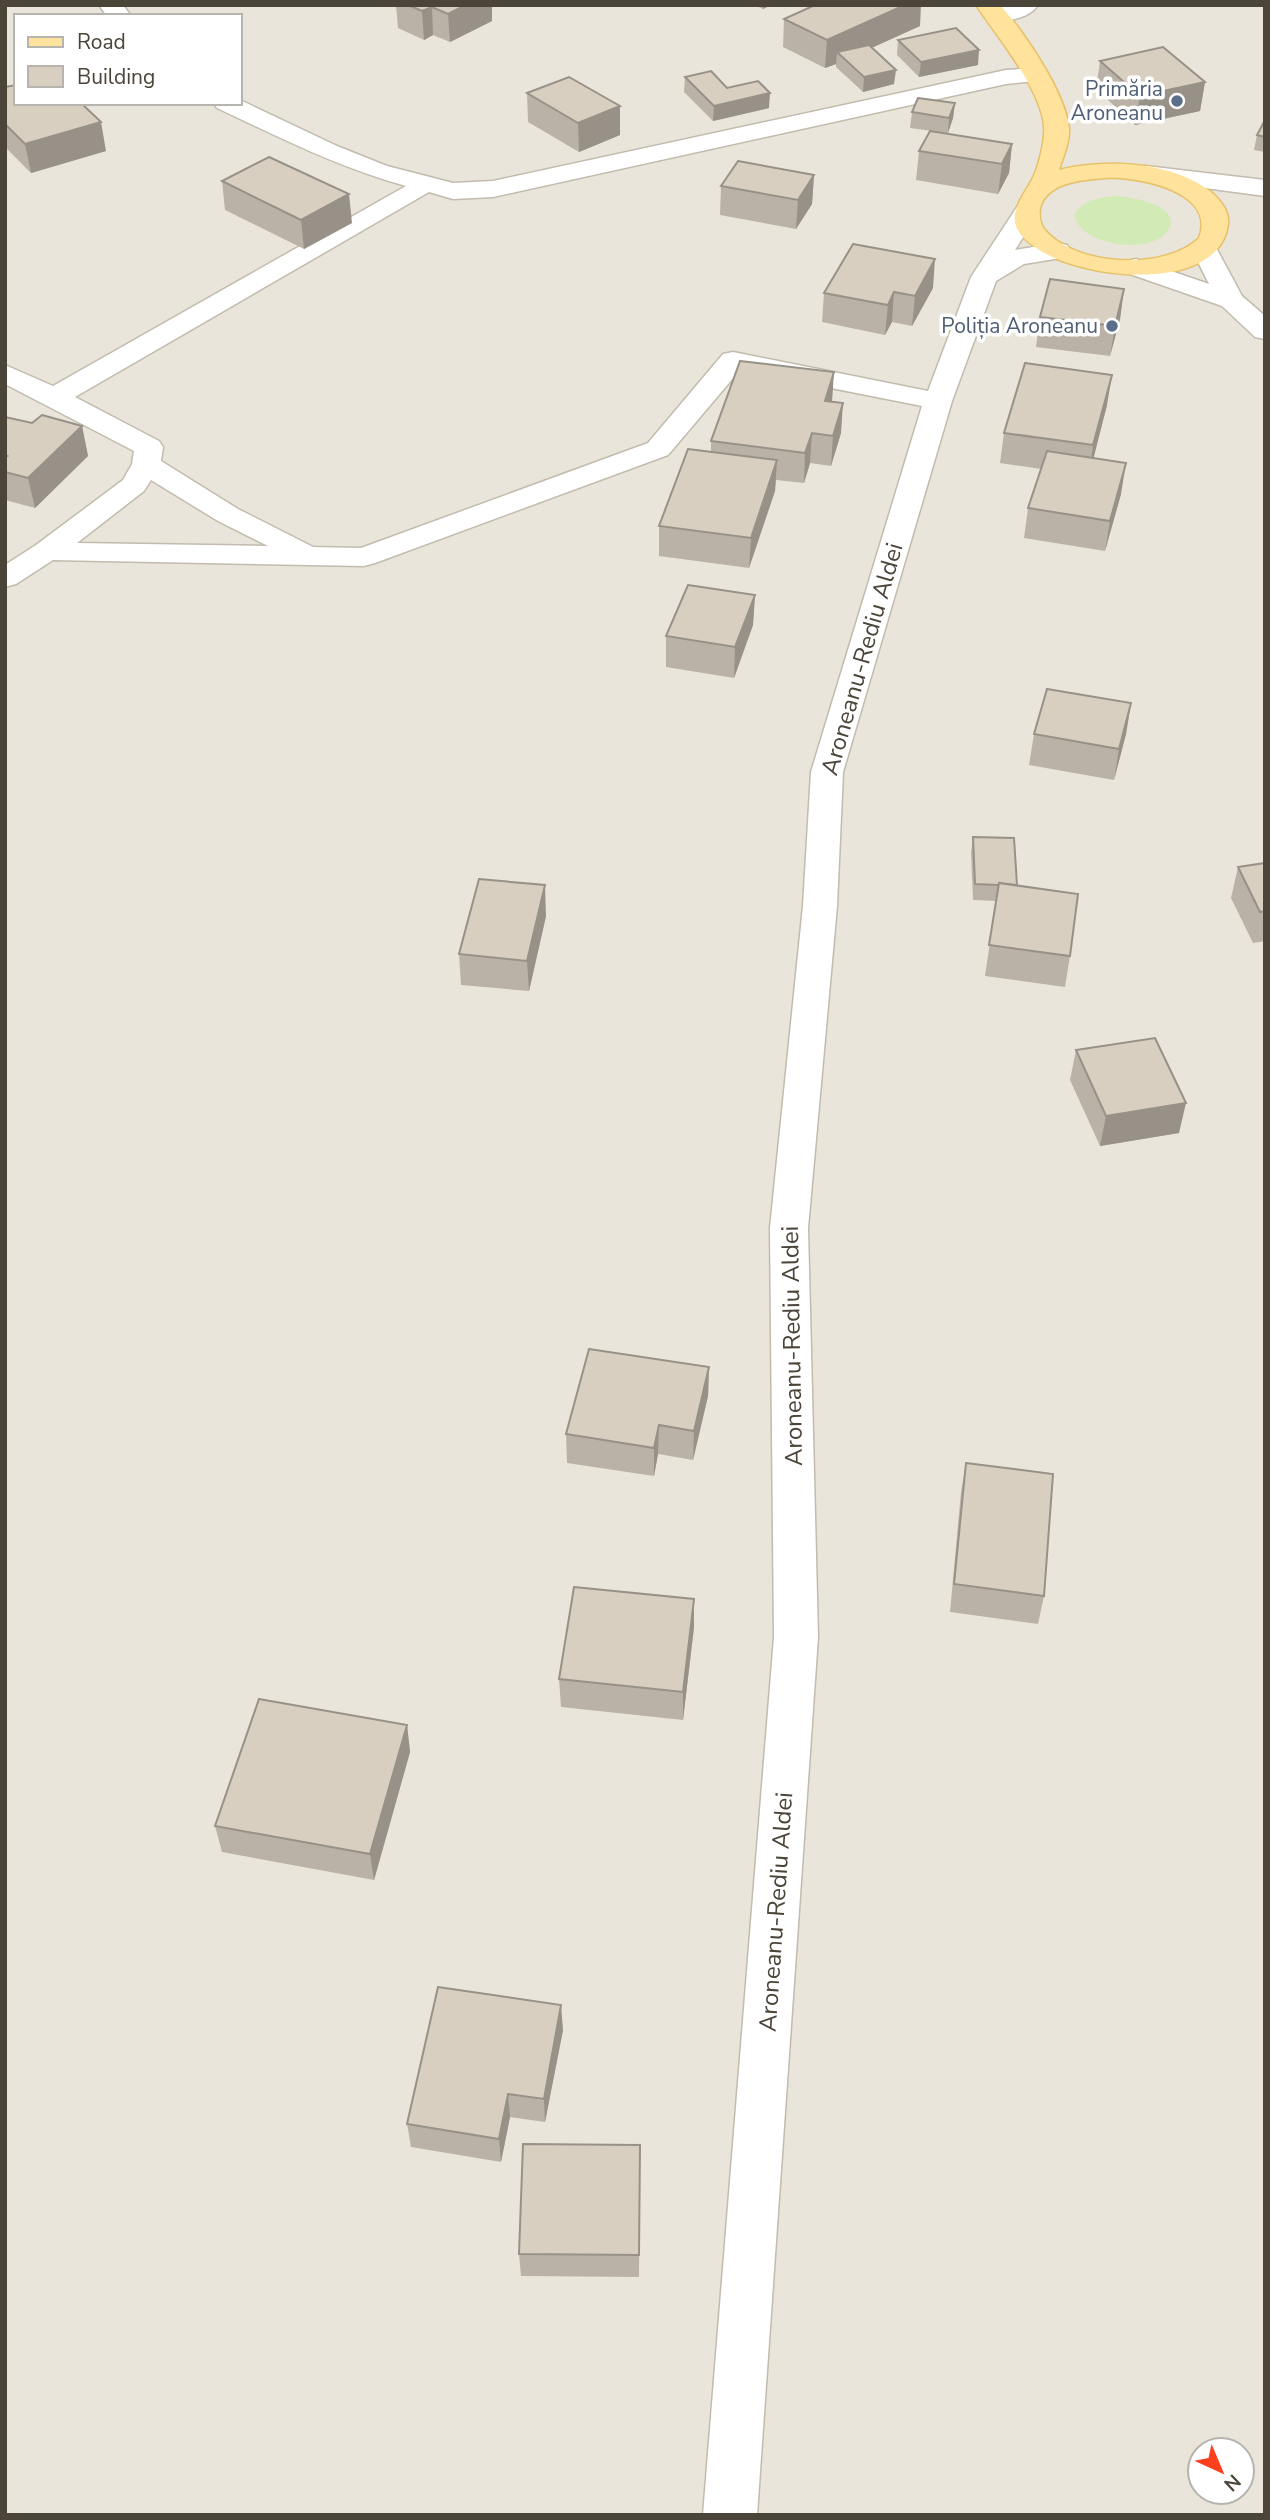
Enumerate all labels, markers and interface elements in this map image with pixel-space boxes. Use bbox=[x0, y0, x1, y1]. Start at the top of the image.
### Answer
legend bbox=[14, 14, 242, 105]
text: Road bbox=[77, 28, 126, 56]
text: Building bbox=[77, 63, 155, 91]
place label: Primăria Aroneanu bbox=[1071, 75, 1163, 127]
marker: Primăria Aroneanu bbox=[1169, 93, 1185, 109]
place label: Poliția Aroneanu bbox=[941, 312, 1098, 340]
marker: Poliția Aroneanu bbox=[1104, 318, 1120, 334]
street label: Aroneanu-Rediu Aldei bbox=[814, 539, 910, 779]
street label: Aroneanu-Rediu Aldei bbox=[774, 1226, 810, 1466]
street label: Aroneanu-Rediu Aldei bbox=[752, 1791, 800, 2033]
north arrow bbox=[1186, 2436, 1256, 2506]
text: N bbox=[1218, 2468, 1246, 2497]

